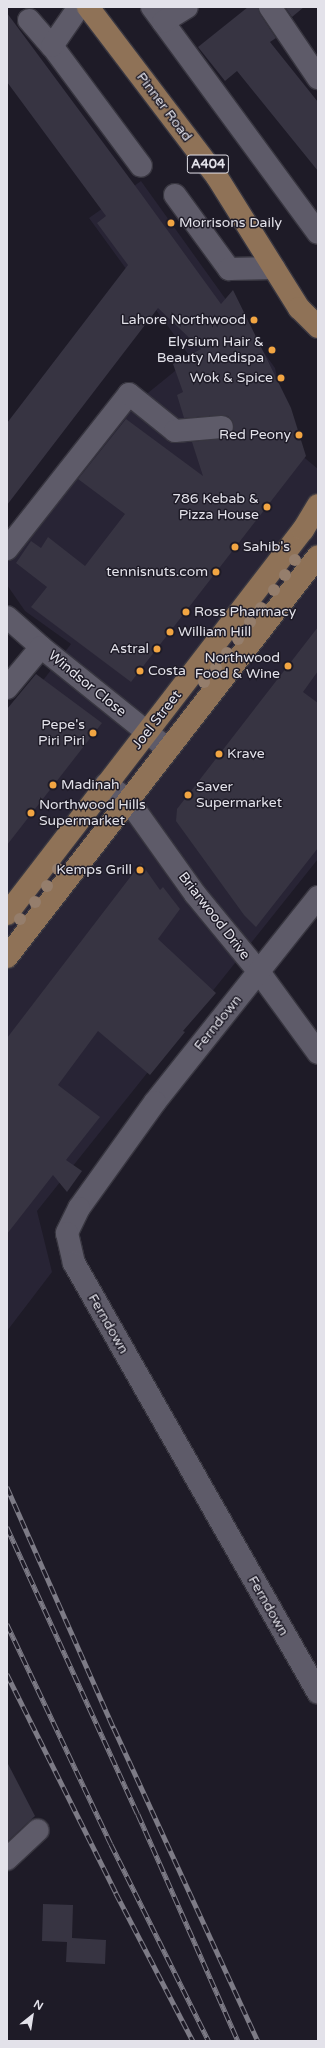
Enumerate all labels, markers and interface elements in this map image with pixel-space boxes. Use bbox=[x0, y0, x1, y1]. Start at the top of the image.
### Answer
street label: Pinner Road bbox=[133, 69, 195, 145]
road number: A404 bbox=[186, 153, 230, 175]
place label: Morrisons Daily bbox=[179, 215, 282, 231]
marker: Morrisons Daily bbox=[166, 218, 176, 228]
place label: Lahore Northwood bbox=[121, 312, 246, 328]
marker: Lahore Northwood bbox=[249, 315, 259, 325]
place label: Elysium Hair & Beauty Medispa bbox=[157, 334, 264, 366]
marker: Elysium Hair & Beauty Medispa bbox=[267, 345, 277, 355]
place label: Wok & Spice bbox=[190, 370, 273, 386]
marker: Wok & Spice bbox=[276, 373, 286, 383]
place label: Red Peony bbox=[219, 427, 291, 443]
marker: Red Peony bbox=[294, 430, 304, 440]
place label: 786 Kebab & Pizza House bbox=[172, 491, 259, 524]
marker: 786 Kebab & Pizza House bbox=[262, 502, 272, 512]
place label: Sahib's bbox=[243, 539, 290, 555]
marker: Sahib's bbox=[230, 542, 240, 552]
place label: tennisnuts.com bbox=[106, 564, 208, 580]
marker: tennisnuts.com bbox=[211, 567, 221, 577]
place label: Ross Pharmacy bbox=[194, 604, 296, 620]
marker: Ross Pharmacy bbox=[181, 607, 191, 617]
place label: William Hill bbox=[178, 624, 251, 640]
marker: William Hill bbox=[165, 627, 175, 637]
place label: Astral bbox=[110, 641, 149, 657]
marker: Astral bbox=[152, 644, 162, 654]
street label: Windsor Close bbox=[45, 647, 129, 721]
place label: Northwood Food & Wine bbox=[195, 650, 280, 682]
marker: Northwood Food & Wine bbox=[283, 661, 293, 671]
place label: Costa bbox=[148, 663, 186, 679]
marker: Costa bbox=[135, 666, 145, 676]
street label: Joel Street bbox=[129, 687, 185, 753]
place label: Pepe's Piri Piri bbox=[38, 717, 85, 750]
marker: Pepe's Piri Piri bbox=[88, 728, 98, 738]
place label: Krave bbox=[227, 746, 265, 762]
marker: Krave bbox=[214, 749, 224, 759]
place label: Madinah bbox=[61, 777, 120, 793]
place label: Saver Supermarket bbox=[196, 779, 282, 812]
marker: Madinah bbox=[48, 780, 58, 790]
marker: Saver Supermarket bbox=[183, 790, 193, 800]
place label: Northwood Hills Supermarket bbox=[39, 797, 146, 830]
marker: Northwood Hills Supermarket bbox=[26, 808, 36, 818]
place label: Kemps Grill bbox=[56, 862, 132, 878]
marker: Kemps Grill bbox=[135, 865, 145, 875]
street label: Briarwood Drive bbox=[175, 869, 253, 963]
street label: Ferndown bbox=[191, 992, 245, 1054]
street label: Ferndown bbox=[84, 1291, 132, 1357]
street label: Ferndown bbox=[244, 1573, 292, 1639]
north arrow bbox=[12, 1996, 52, 2036]
text: N bbox=[31, 1997, 45, 2013]

